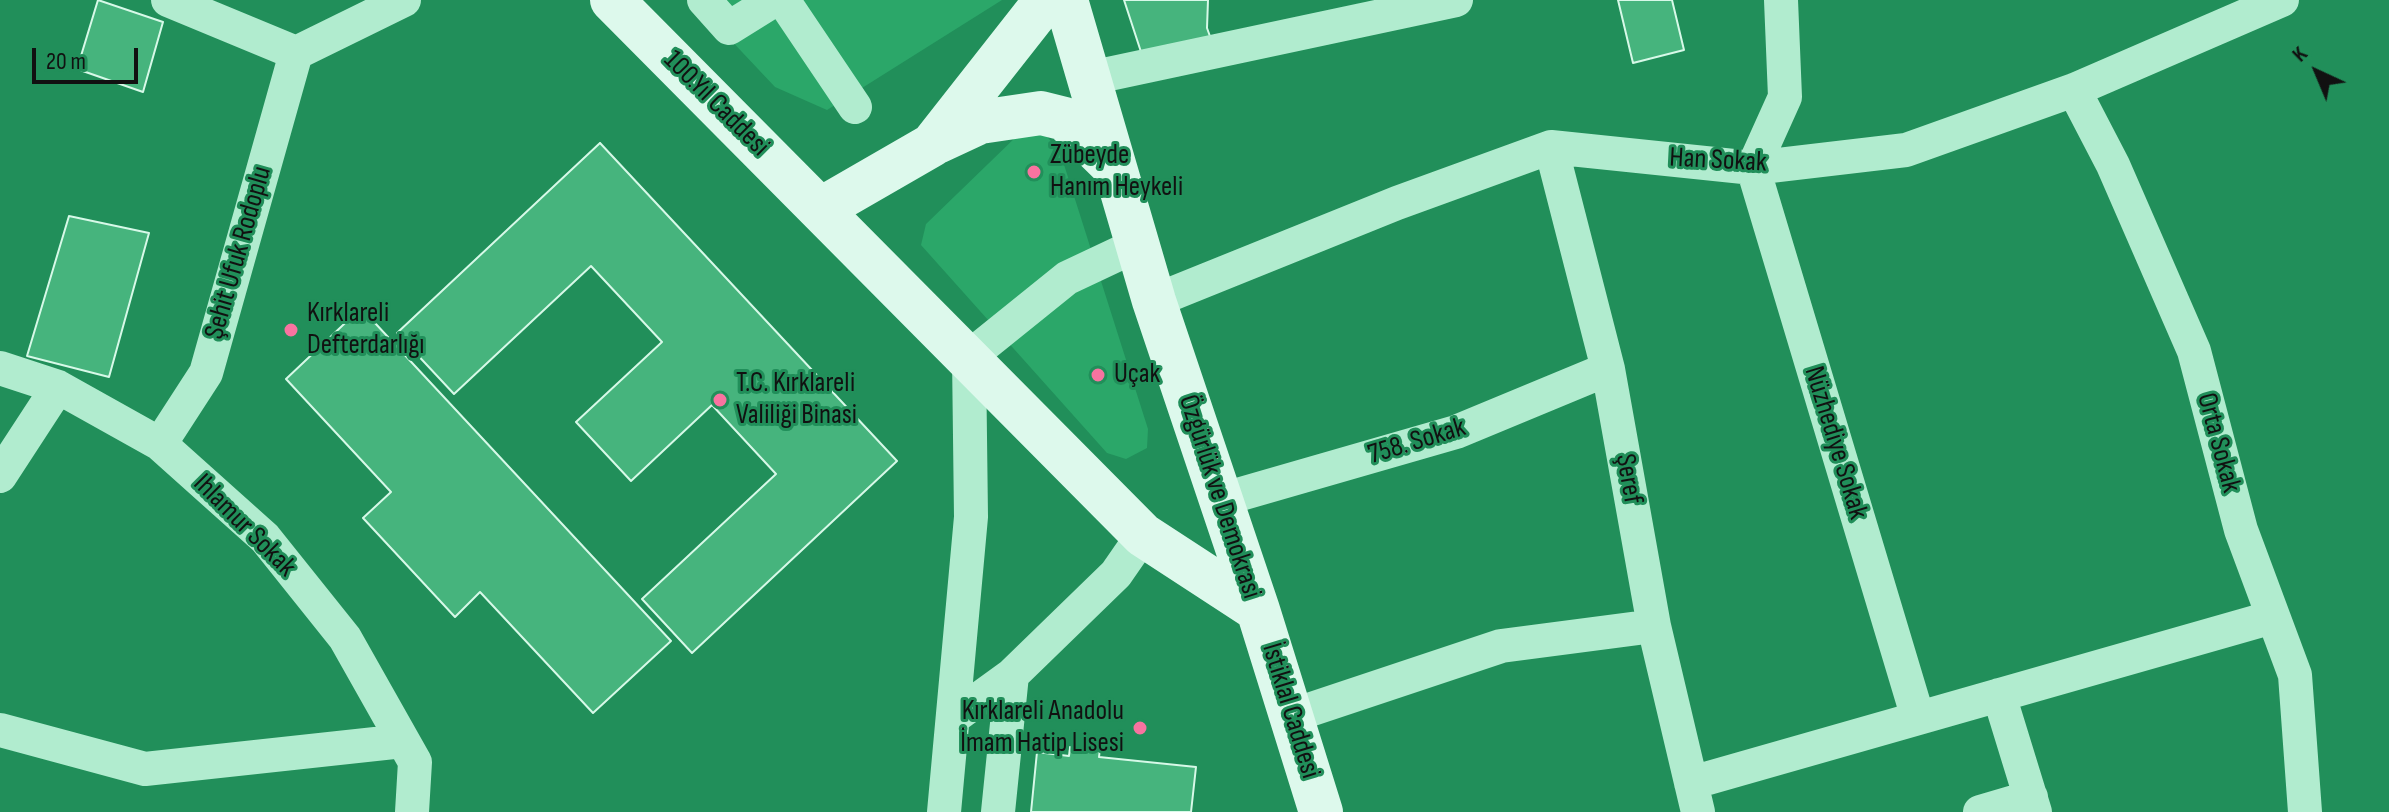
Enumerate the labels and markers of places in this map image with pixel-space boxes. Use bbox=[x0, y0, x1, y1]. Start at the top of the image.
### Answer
place label: Zübeyde Hanım Heykeli bbox=[1050, 139, 1183, 205]
marker: Zübeyde Hanım Heykeli bbox=[1025, 163, 1043, 181]
place label: Kırklareli Defterdarlığı bbox=[307, 297, 425, 363]
marker: Kırklareli Defterdarlığı bbox=[282, 321, 300, 339]
place label: Uçak bbox=[1114, 358, 1160, 392]
marker: Uçak bbox=[1089, 366, 1107, 384]
place label: T.C. Kırklareli Valiliği Binasi bbox=[736, 367, 857, 433]
marker: T.C. Kırklareli Valiliği Binasi bbox=[711, 391, 729, 409]
place label: Kırklareli Anadolu İmam Hatip Lisesi bbox=[960, 695, 1124, 761]
marker: Kırklareli Anadolu İmam Hatip Lisesi bbox=[1131, 719, 1149, 737]

